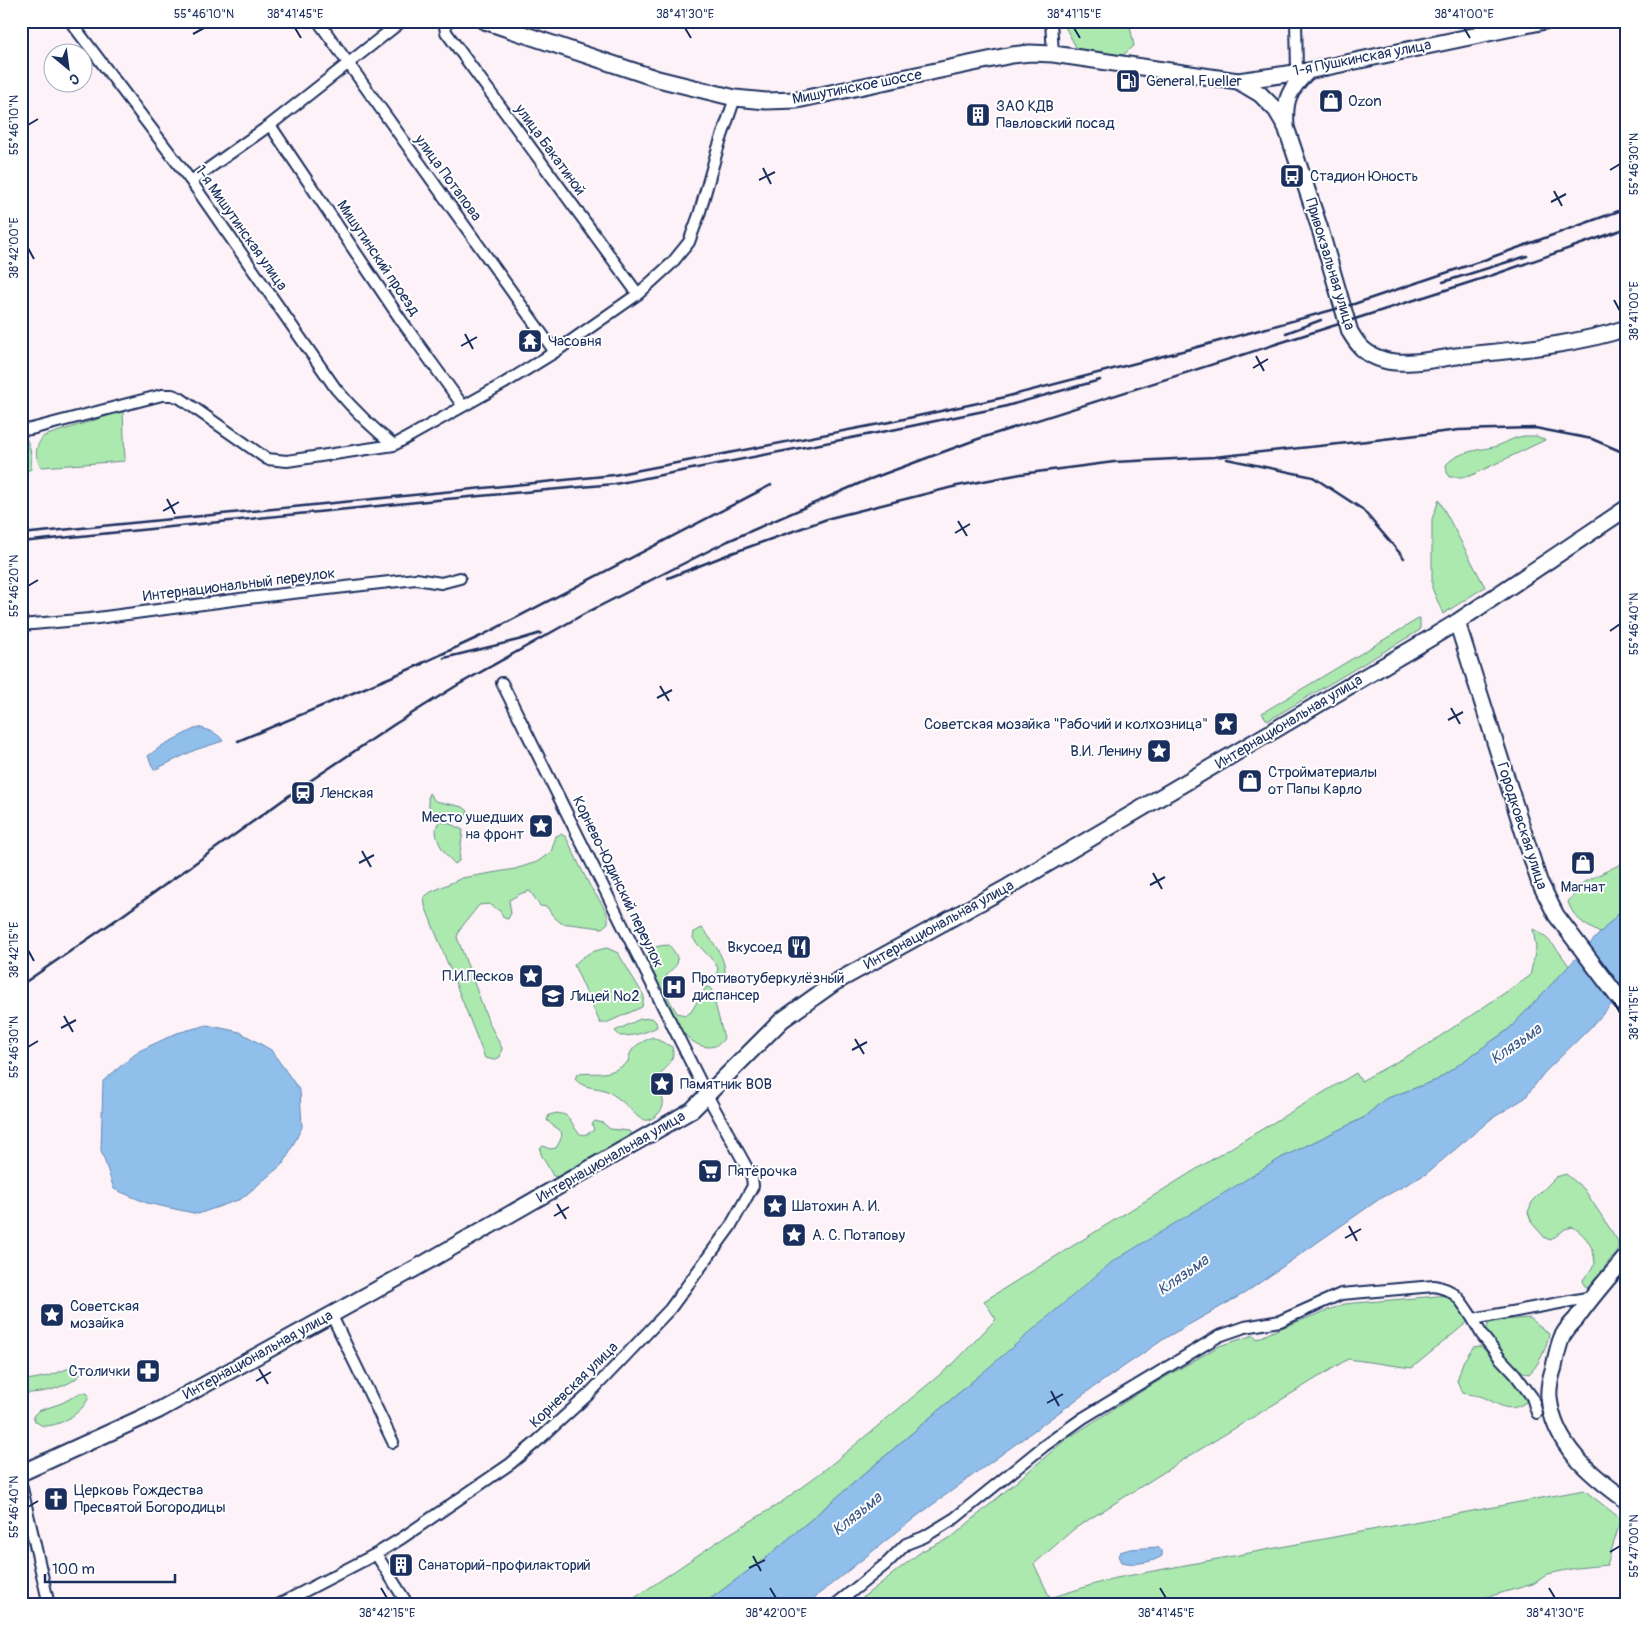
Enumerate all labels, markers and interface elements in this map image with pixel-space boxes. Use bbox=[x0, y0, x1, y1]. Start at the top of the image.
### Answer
text: 55°46'10"N bbox=[174, 7, 234, 22]
text: 38°41'45"E bbox=[267, 7, 323, 22]
text: 38°41'30"E bbox=[656, 7, 714, 22]
text: 38°41'15"E bbox=[1047, 7, 1101, 22]
text: 38°41'00"E bbox=[1434, 7, 1494, 22]
street label: 1-я Пушкинская улица bbox=[1291, 35, 1433, 81]
north arrow bbox=[42, 42, 92, 92]
street label: Мишутинское шоссе bbox=[791, 65, 924, 109]
fuel station icon: General Fueller bbox=[1115, 68, 1141, 94]
text: С bbox=[66, 69, 82, 89]
place label: General Fueller bbox=[1146, 72, 1243, 91]
shop icon: Ozon bbox=[1318, 88, 1344, 114]
place label: Ozon bbox=[1348, 92, 1382, 111]
text: 55°46'10"N bbox=[7, 95, 22, 155]
place label: ЗАО КДВ Павловский посад bbox=[996, 97, 1114, 133]
street label: улица Бакатиной bbox=[510, 100, 589, 199]
building icon: ЗАО КДВ Павловский посад bbox=[965, 102, 991, 128]
street label: улица Потапова bbox=[410, 130, 486, 225]
text: 55°46'30"N bbox=[1627, 133, 1642, 195]
street label: 1-я Мишутинская улица bbox=[191, 162, 291, 294]
bus stop icon: Стадион Юность bbox=[1279, 163, 1305, 189]
place label: Стадион Юность bbox=[1310, 167, 1419, 186]
street label: Привокзальная улица bbox=[1301, 196, 1359, 332]
street label: Мишутинский проезд bbox=[332, 197, 424, 319]
text: 38°42'00"E bbox=[7, 217, 22, 279]
text: 38°41'00"E bbox=[1627, 281, 1642, 341]
temple icon: Часовня bbox=[517, 328, 543, 354]
place label: Часовня bbox=[548, 332, 602, 351]
text: 55°46'20"N bbox=[7, 555, 22, 617]
street label: Интернациональный переулок bbox=[142, 564, 336, 606]
text: 55°46'40"N bbox=[1627, 593, 1642, 655]
street label: Интернациональная улица bbox=[1212, 670, 1366, 774]
place icon: Советская мозайка "Рабочий и колхозница" bbox=[1213, 711, 1239, 737]
place label: Советская мозайка "Рабочий и колхозница" bbox=[924, 715, 1208, 734]
place icon: В.И. Ленину bbox=[1146, 738, 1172, 764]
place label: В.И. Ленину bbox=[1070, 742, 1143, 761]
street label: Городковская улица bbox=[1492, 760, 1552, 892]
place label: Стройматериалы от Папы Карло bbox=[1268, 763, 1377, 799]
shop icon: Стройматериалы от Папы Карло bbox=[1237, 768, 1263, 794]
station icon: Ленская bbox=[290, 780, 316, 806]
place label: Ленская bbox=[319, 784, 373, 803]
street label: Корнево-Юдинский переулок bbox=[568, 793, 668, 971]
place label: Место ушедших на фронт bbox=[421, 808, 524, 844]
place icon: Место ушедших на фронт bbox=[528, 813, 554, 839]
shop icon: Магнат bbox=[1570, 850, 1596, 876]
street label: Интернациональная улица bbox=[861, 876, 1017, 974]
place label: Магнат bbox=[1561, 878, 1606, 897]
text: 38°42'15"E bbox=[7, 922, 22, 978]
restaurant icon: Вкусоед bbox=[786, 934, 812, 960]
place label: Вкусоед bbox=[727, 938, 782, 957]
place icon: П.И.Песков bbox=[518, 963, 544, 989]
place label: П.И.Песков bbox=[442, 967, 514, 986]
place label: Противотуберкулёзный диспансер bbox=[692, 969, 844, 1005]
hospital icon: Противотуберкулёзный диспансер bbox=[661, 974, 687, 1000]
school or university icon: Лицей №2 bbox=[540, 983, 566, 1009]
text: 38°41'15"E bbox=[1627, 986, 1642, 1040]
place label: Лицей №2 bbox=[569, 987, 640, 1006]
text: 55°46'30"N bbox=[7, 1016, 22, 1078]
water label: Клязьма bbox=[1486, 1018, 1547, 1069]
place icon: Памятник ВОВ bbox=[649, 1071, 675, 1097]
place label: Памятник ВОВ bbox=[680, 1075, 772, 1094]
street label: Интернациональная улица bbox=[533, 1107, 689, 1207]
supermarket icon: Пятёрочка bbox=[697, 1158, 723, 1184]
place label: Пятёрочка bbox=[728, 1162, 797, 1181]
place icon: Шатохин А. И. bbox=[762, 1193, 788, 1219]
place label: Шатохин А. И. bbox=[792, 1197, 880, 1216]
place icon: А. С. Потапову bbox=[781, 1222, 807, 1248]
place label: А. С. Потапову bbox=[812, 1226, 906, 1245]
water label: Клязьма bbox=[1153, 1249, 1214, 1300]
place label: Советская мозайка bbox=[70, 1297, 139, 1333]
place icon: Советская мозайка bbox=[39, 1302, 65, 1328]
street label: Интернациональная улица bbox=[180, 1306, 336, 1404]
street label: Корневская улица bbox=[526, 1338, 622, 1432]
pharmacy icon: Столички bbox=[135, 1358, 161, 1384]
place label: Столички bbox=[69, 1362, 130, 1381]
text: 55°46'40"N bbox=[7, 1476, 22, 1538]
place label: Церковь Рождества Пресвятой Богородицы bbox=[74, 1481, 226, 1517]
church icon: Церковь Рождества Пресвятой Богородицы bbox=[43, 1486, 69, 1512]
water label: Клязьма bbox=[828, 1487, 887, 1540]
text: 55°47'00"N bbox=[1627, 1514, 1642, 1578]
scale bar bbox=[45, 1551, 175, 1583]
building icon: Санаторий-профилакторий bbox=[388, 1552, 414, 1578]
place label: Санаторий-профилакторий bbox=[418, 1556, 591, 1575]
text: 100 m bbox=[52, 1560, 95, 1579]
text: 38°42'15"E bbox=[359, 1606, 415, 1621]
text: 38°42'00"E bbox=[745, 1606, 807, 1621]
text: 38°41'45"E bbox=[1138, 1606, 1194, 1621]
text: 38°41'30"E bbox=[1526, 1606, 1584, 1621]

